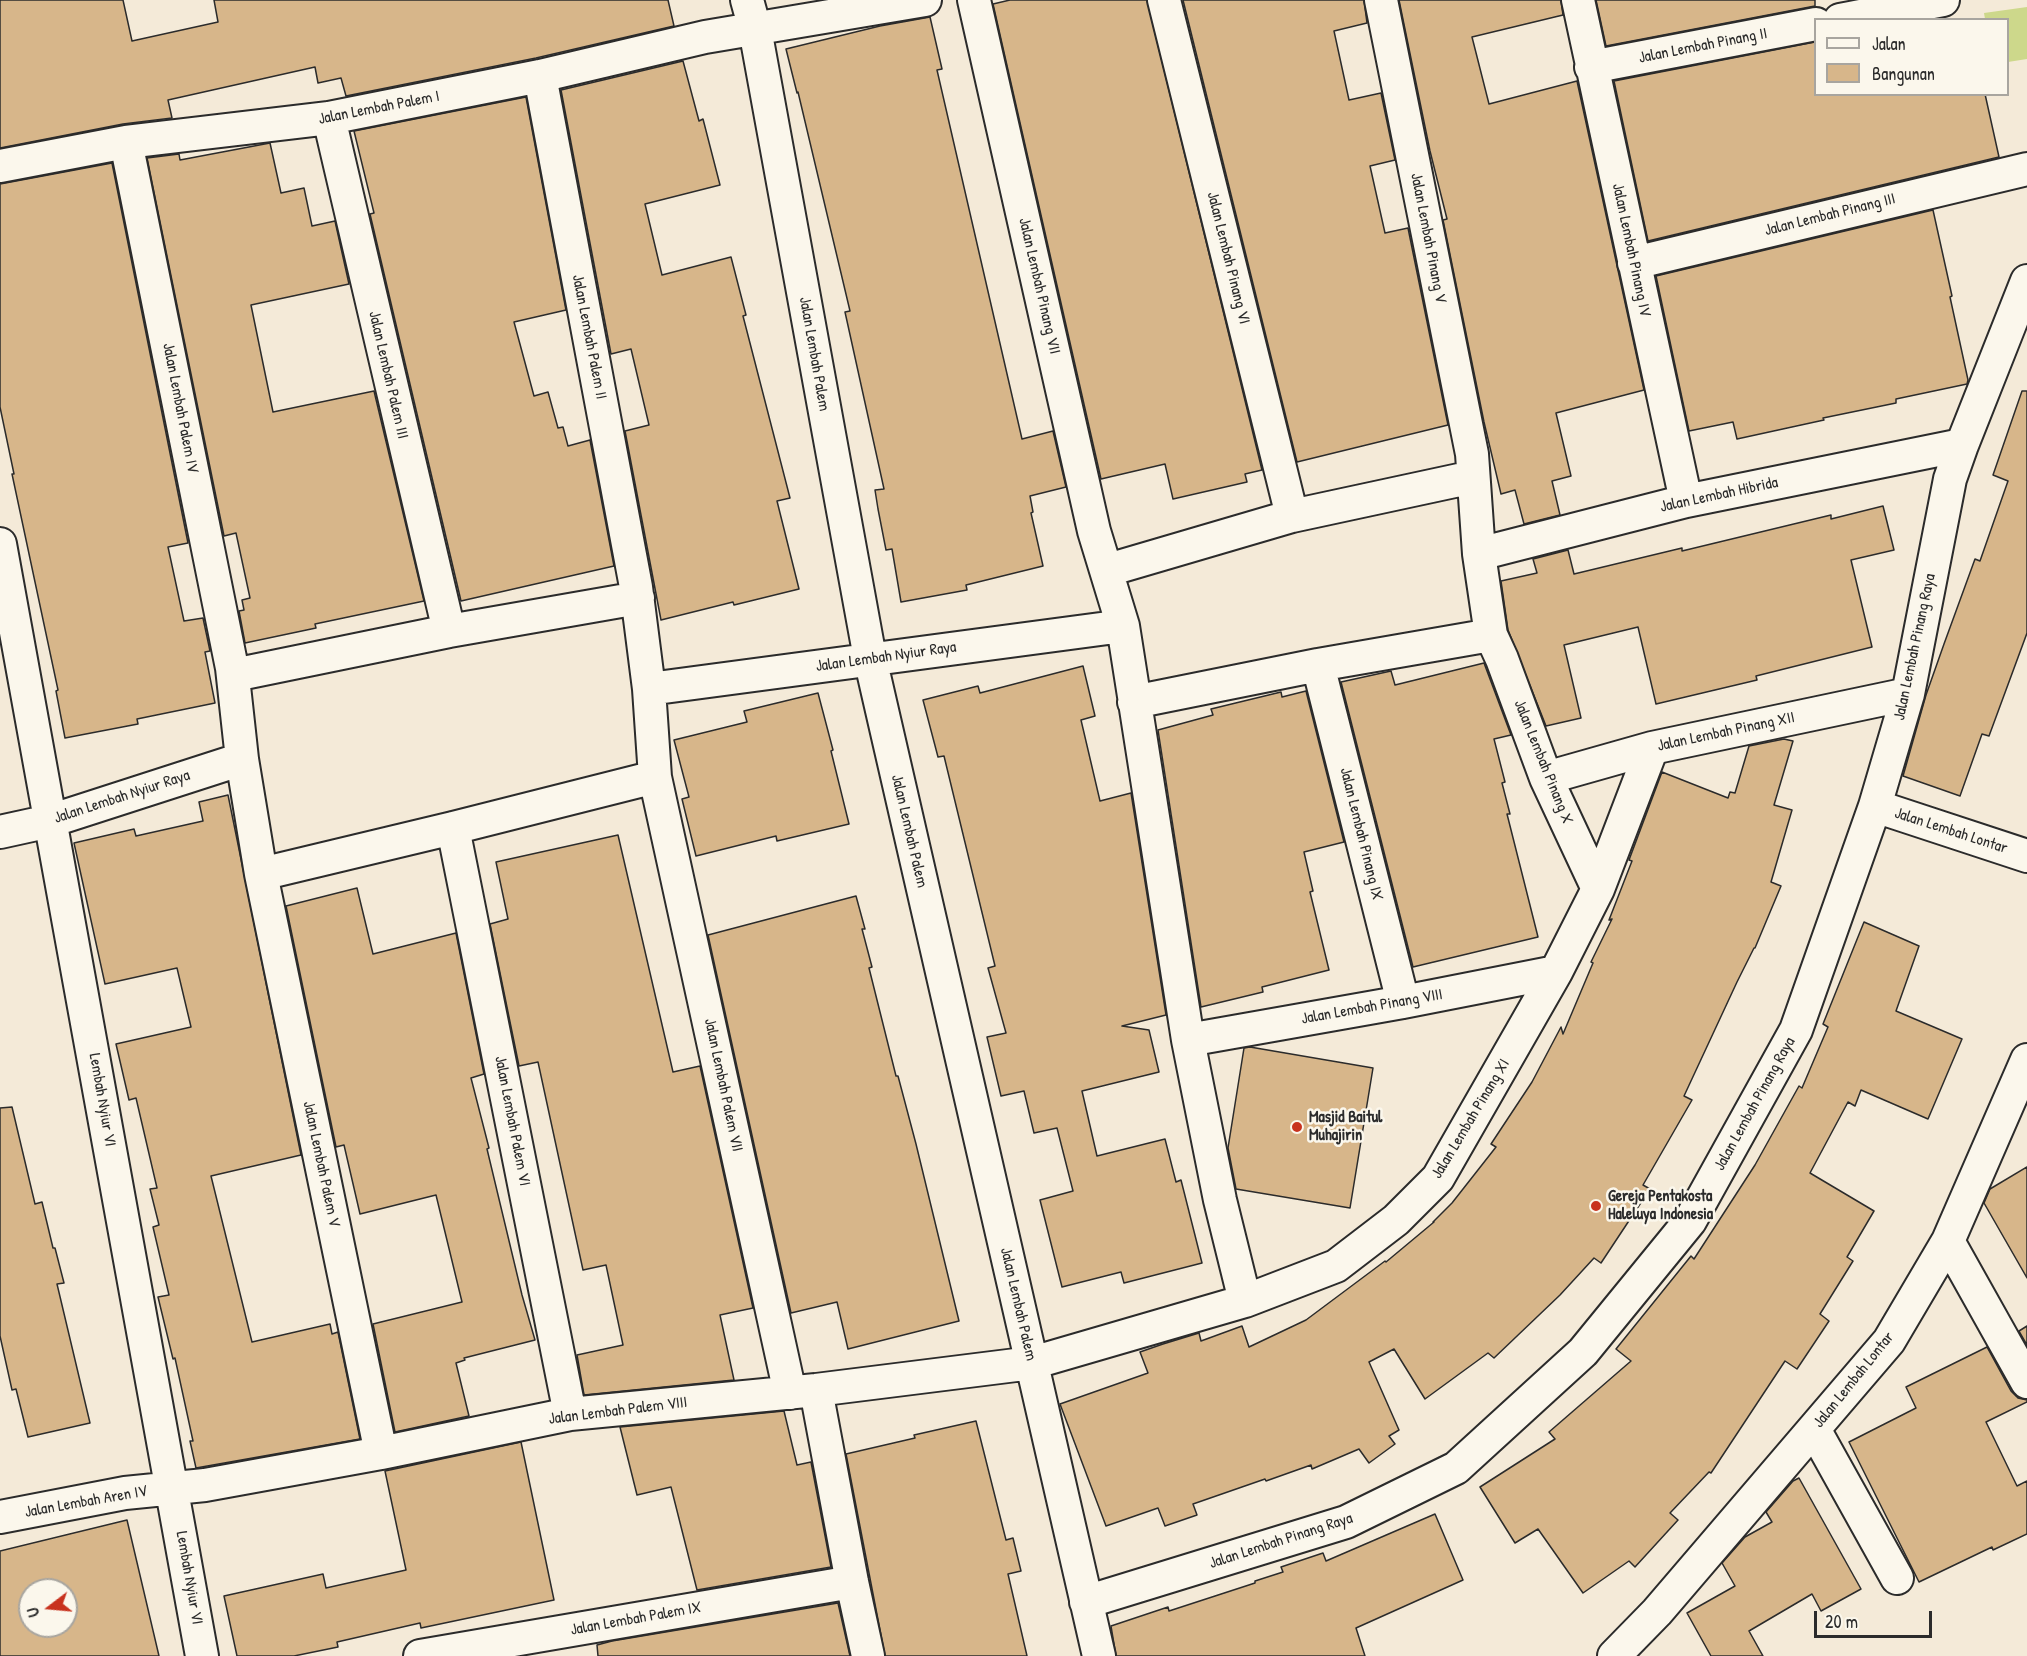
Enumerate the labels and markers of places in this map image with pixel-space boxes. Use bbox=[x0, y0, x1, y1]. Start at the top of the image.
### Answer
place label: Masjid Baitul Muhajirin bbox=[1309, 1108, 1382, 1146]
marker: Masjid Baitul Muhajirin bbox=[1290, 1120, 1304, 1134]
place label: Gereja Pentakosta Haleluya Indonesia bbox=[1608, 1187, 1713, 1225]
marker: Gereja Pentakosta Haleluya Indonesia bbox=[1589, 1199, 1603, 1213]

